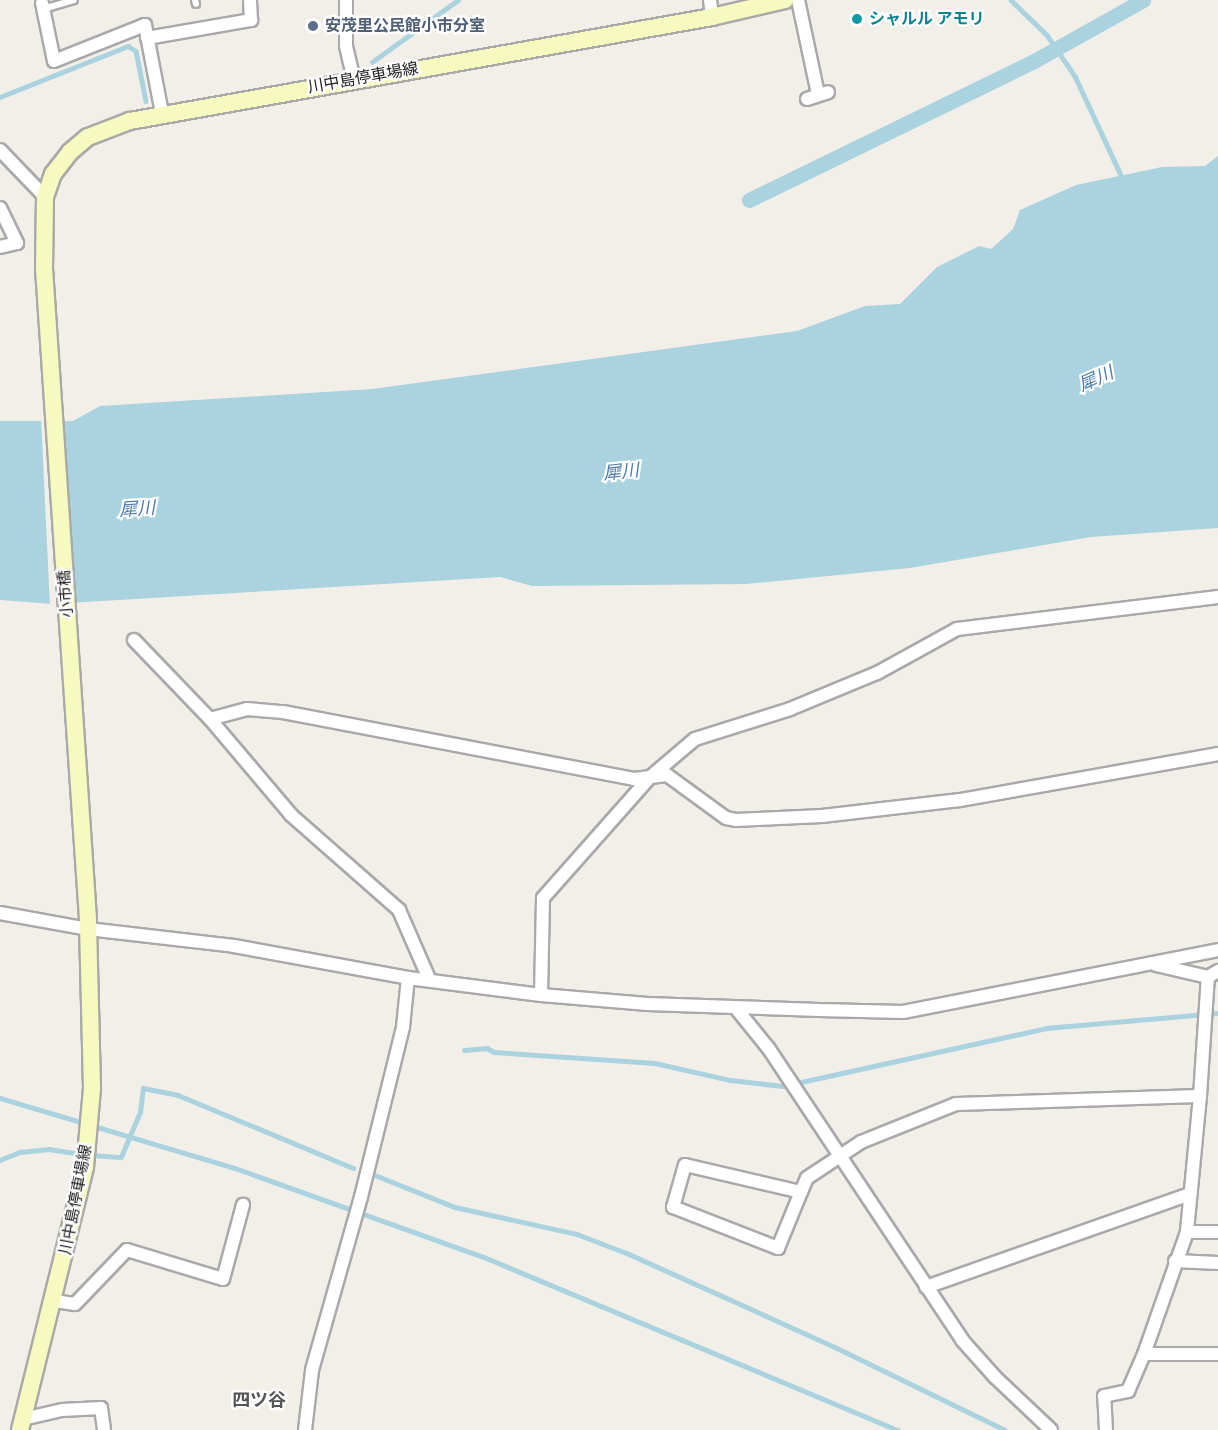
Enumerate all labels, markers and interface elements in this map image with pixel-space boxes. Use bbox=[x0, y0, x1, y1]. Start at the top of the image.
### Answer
place label: シャルル アモリ bbox=[869, 9, 984, 29]
marker: シャルル アモリ bbox=[850, 12, 864, 26]
place label: 安茂里公民館小市分室 bbox=[325, 16, 485, 36]
marker: 安茂里公民館小市分室 bbox=[306, 19, 320, 33]
street label: 川中島停車場線 bbox=[306, 59, 420, 97]
water label: 犀川 bbox=[1075, 362, 1117, 396]
water label: 犀川 bbox=[602, 459, 640, 485]
water label: 犀川 bbox=[118, 497, 156, 521]
street label: 小市橋 bbox=[55, 569, 77, 619]
street label: 川中島停車場線 bbox=[56, 1143, 96, 1257]
district label: 四ツ谷 bbox=[232, 1389, 286, 1411]

